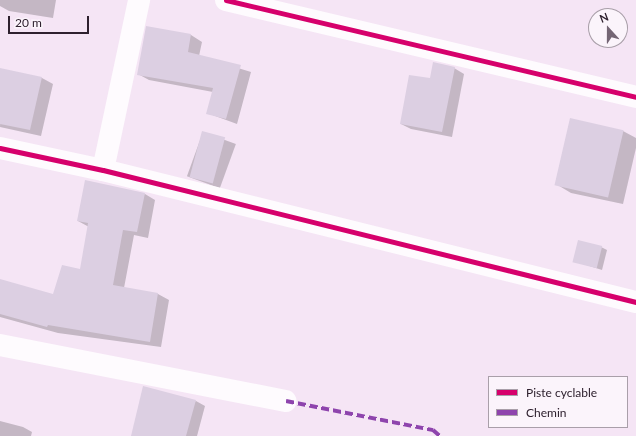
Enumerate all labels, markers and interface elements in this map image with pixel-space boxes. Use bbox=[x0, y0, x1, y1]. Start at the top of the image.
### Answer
scale bar bbox=[10, 8, 91, 34]
north arrow bbox=[588, 8, 628, 48]
text: N bbox=[598, 10, 610, 25]
text: 20 m bbox=[15, 15, 42, 30]
legend bbox=[488, 376, 628, 428]
text: Piste cyclable bbox=[526, 385, 597, 400]
text: Chemin bbox=[526, 405, 567, 420]

